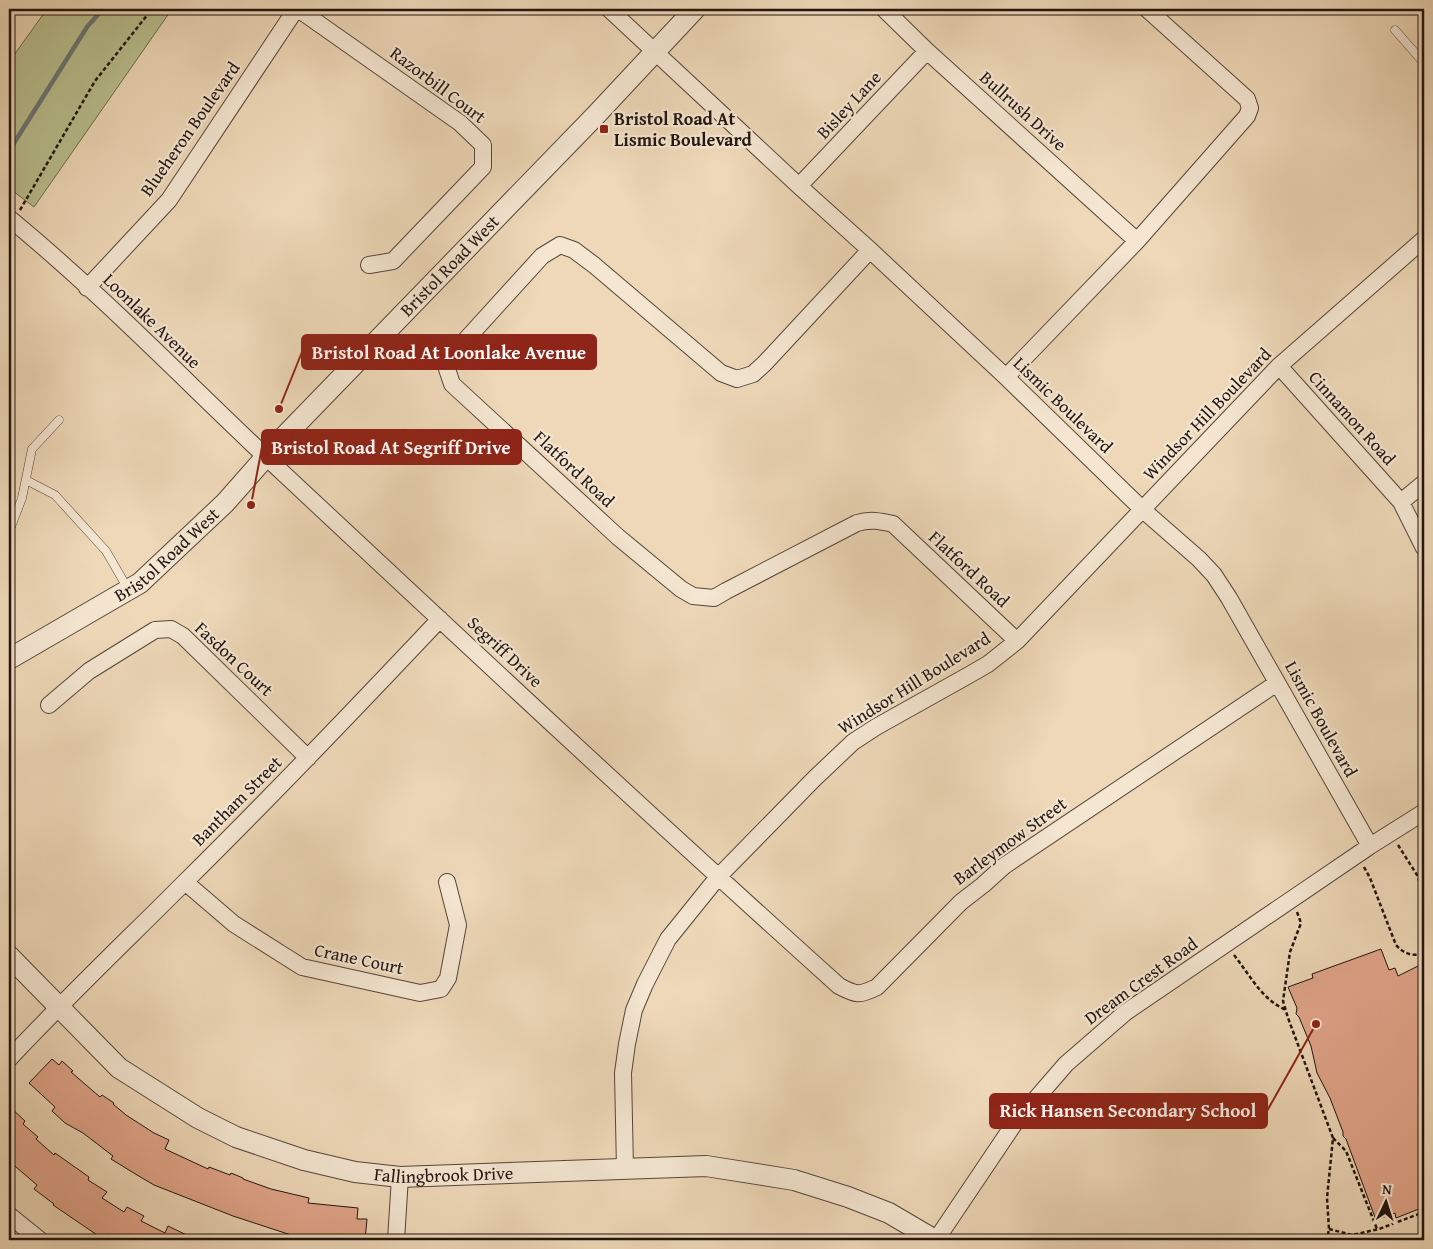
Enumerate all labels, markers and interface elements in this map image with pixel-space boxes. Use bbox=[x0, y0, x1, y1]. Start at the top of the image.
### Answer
street label: Razorbill Court bbox=[385, 39, 493, 130]
street label: Blueheron Boulevard bbox=[133, 56, 246, 202]
street label: Bisley Lane bbox=[810, 64, 887, 145]
street label: Bullrush Drive bbox=[974, 64, 1073, 157]
place label: Bristol Road At Lismic Boulevard bbox=[614, 105, 753, 153]
marker: Bristol Road At Lismic Boulevard bbox=[598, 123, 610, 135]
street label: Bristol Road West bbox=[394, 208, 506, 322]
street label: Loonlake Avenue bbox=[97, 267, 208, 375]
callout: Bristol Road At Loonlake Avenue bbox=[302, 335, 596, 369]
text: Bristol Road At Loonlake Avenue bbox=[312, 338, 586, 366]
street label: Windsor Hill Boulevard bbox=[1136, 341, 1278, 486]
street label: Lismic Boulevard bbox=[1007, 350, 1119, 460]
street label: Cinnamon Road bbox=[1302, 364, 1403, 471]
street label: Flatford Road bbox=[528, 424, 621, 514]
callout: Bristol Road At Segriff Drive bbox=[262, 430, 521, 464]
text: Bristol Road At Segriff Drive bbox=[271, 433, 511, 461]
street label: Bristol Road West bbox=[109, 500, 226, 608]
street label: Flatford Road bbox=[923, 524, 1016, 614]
street label: Segriff Drive bbox=[462, 610, 549, 694]
street label: Fasdon Court bbox=[189, 615, 280, 703]
street label: Windsor Hill Boulevard bbox=[832, 624, 996, 741]
street label: Lismic Boulevard bbox=[1278, 656, 1365, 782]
street label: Bantham Street bbox=[185, 749, 288, 852]
street label: Barleymow Street bbox=[947, 790, 1073, 891]
street label: Dream Crest Road bbox=[1078, 930, 1203, 1031]
street label: Crane Court bbox=[312, 936, 407, 981]
callout: Rick Hansen Secondary School bbox=[990, 1094, 1267, 1128]
text: Rick Hansen Secondary School bbox=[1000, 1096, 1256, 1124]
street label: Fallingbrook Drive bbox=[373, 1159, 514, 1190]
north arrow bbox=[1360, 1176, 1410, 1226]
text: N bbox=[1382, 1179, 1393, 1199]

